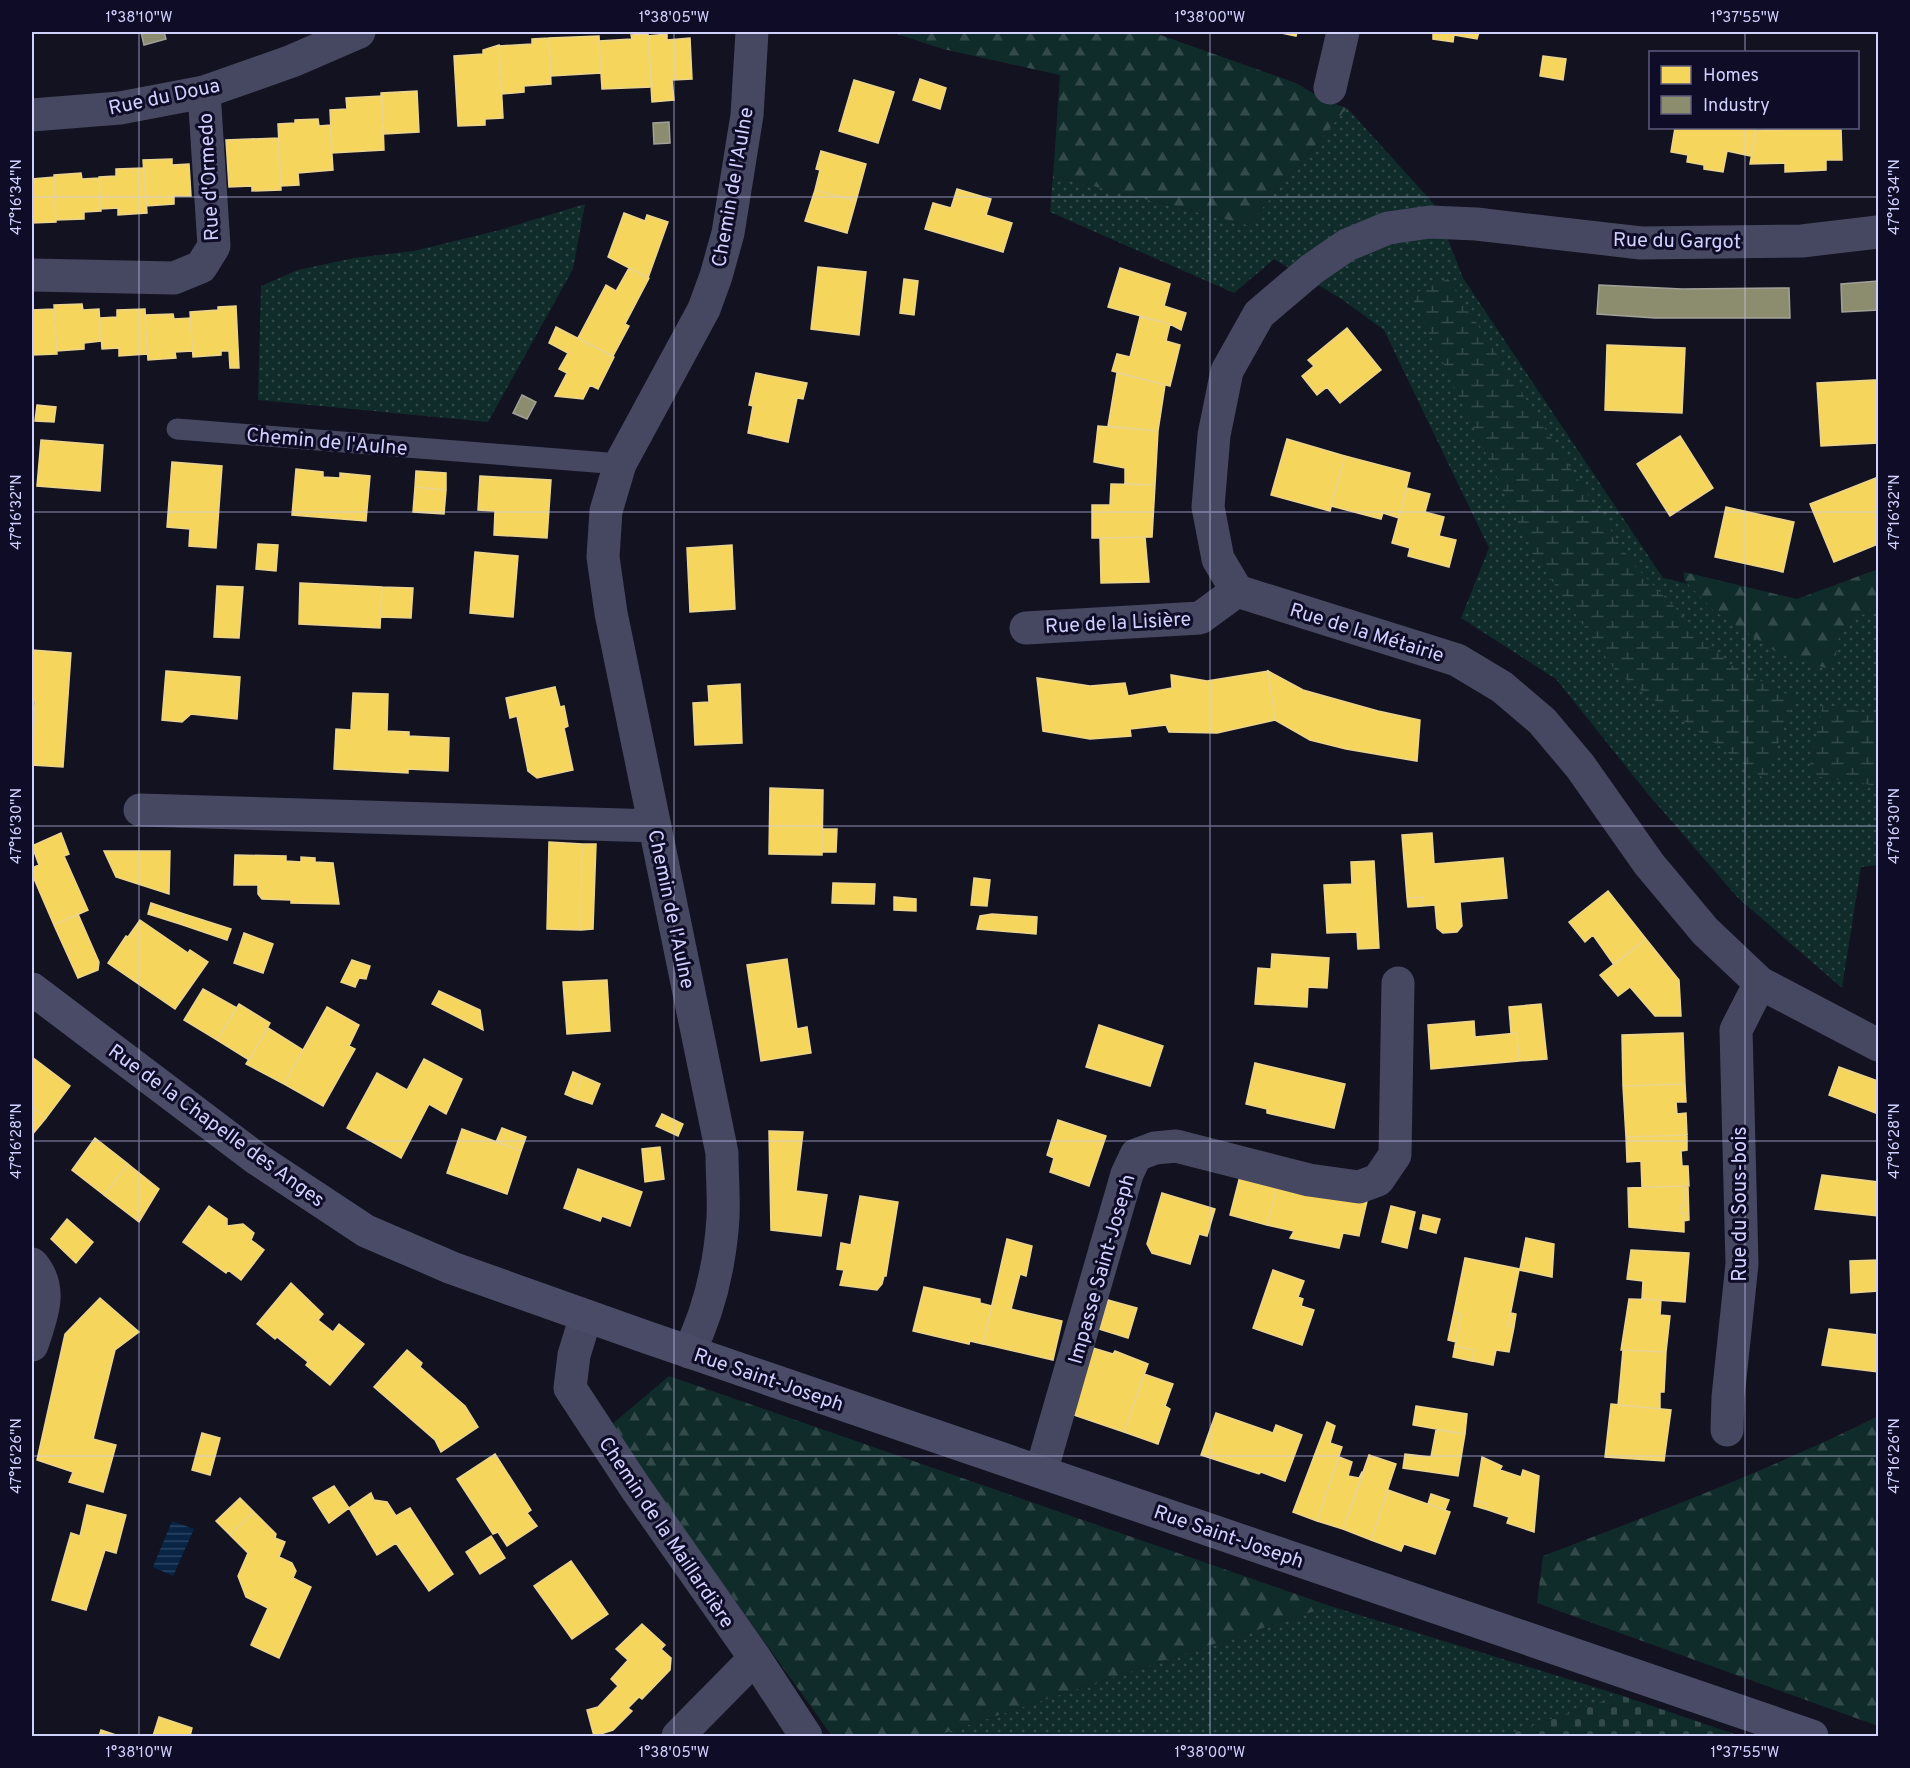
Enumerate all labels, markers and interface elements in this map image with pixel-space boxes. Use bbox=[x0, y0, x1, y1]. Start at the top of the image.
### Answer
text: 1°38'10"W bbox=[105, 9, 173, 28]
text: 1°38'05"W bbox=[639, 9, 709, 28]
text: 1°38'00"W bbox=[1175, 9, 1245, 28]
text: 1°37'55"W bbox=[1711, 9, 1779, 28]
legend bbox=[1649, 51, 1859, 129]
text: Homes bbox=[1703, 65, 1759, 88]
street label: Rue du Doua bbox=[106, 73, 223, 122]
text: Industry bbox=[1703, 95, 1770, 118]
street label: Chemin de l'Aulne bbox=[707, 105, 761, 269]
street label: Rue d'Ormedo bbox=[194, 112, 226, 242]
text: 47°16'34"N bbox=[8, 159, 27, 235]
text: 47°16'34"N bbox=[1886, 159, 1905, 235]
street label: Rue du Gargot bbox=[1613, 228, 1741, 256]
street label: Chemin de l'Aulne bbox=[245, 423, 409, 463]
text: 47°16'32"N bbox=[8, 474, 27, 550]
text: 47°16'32"N bbox=[1886, 474, 1905, 550]
street label: Rue de la Métairie bbox=[1286, 598, 1447, 670]
street label: Rue de la Lisière bbox=[1044, 607, 1192, 641]
text: 47°16'30"N bbox=[8, 788, 27, 864]
text: 47°16'30"N bbox=[1886, 788, 1905, 864]
street label: Chemin de l'Aulne bbox=[640, 827, 700, 991]
street label: Rue de la Chapelle des Anges bbox=[102, 1039, 329, 1214]
text: 47°16'28"N bbox=[8, 1103, 27, 1179]
text: 47°16'28"N bbox=[1886, 1103, 1905, 1179]
street label: Rue du Sous-bois bbox=[1728, 1126, 1754, 1282]
street label: Impasse Saint-Joseph bbox=[1063, 1172, 1142, 1368]
street label: Rue Saint-Joseph bbox=[690, 1343, 847, 1419]
text: 47°16'26"N bbox=[8, 1418, 27, 1494]
text: 47°16'26"N bbox=[1886, 1418, 1905, 1494]
street label: Chemin de la Maillardière bbox=[592, 1432, 739, 1634]
street label: Rue Saint-Joseph bbox=[1150, 1500, 1307, 1576]
text: 1°38'10"W bbox=[105, 1744, 173, 1763]
text: 1°38'05"W bbox=[639, 1744, 709, 1763]
text: 1°38'00"W bbox=[1175, 1744, 1245, 1763]
text: 1°37'55"W bbox=[1711, 1744, 1779, 1763]

